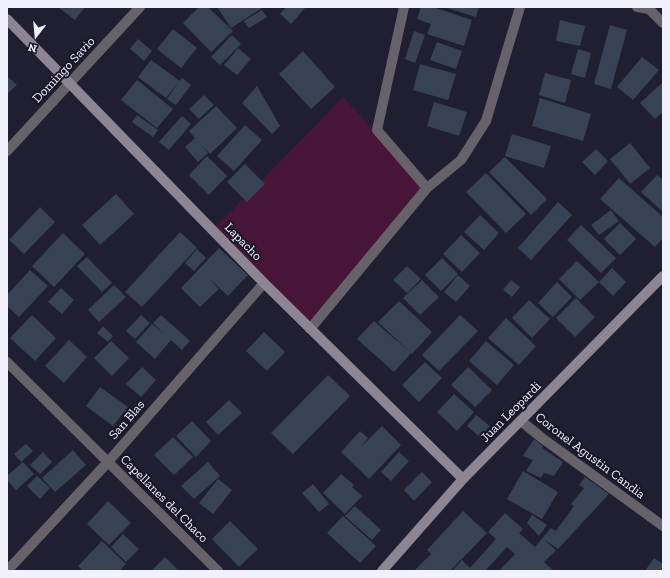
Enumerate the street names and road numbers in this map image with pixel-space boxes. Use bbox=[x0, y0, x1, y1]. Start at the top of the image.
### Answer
street label: Domingo Savio bbox=[29, 34, 99, 106]
street label: Lapacho bbox=[221, 220, 265, 264]
street label: Juan Leopardi bbox=[477, 378, 545, 446]
street label: San Blas bbox=[106, 397, 148, 443]
street label: Coronel Agustin Candia bbox=[532, 410, 648, 502]
street label: Capellanes del Chaco bbox=[117, 452, 211, 546]

